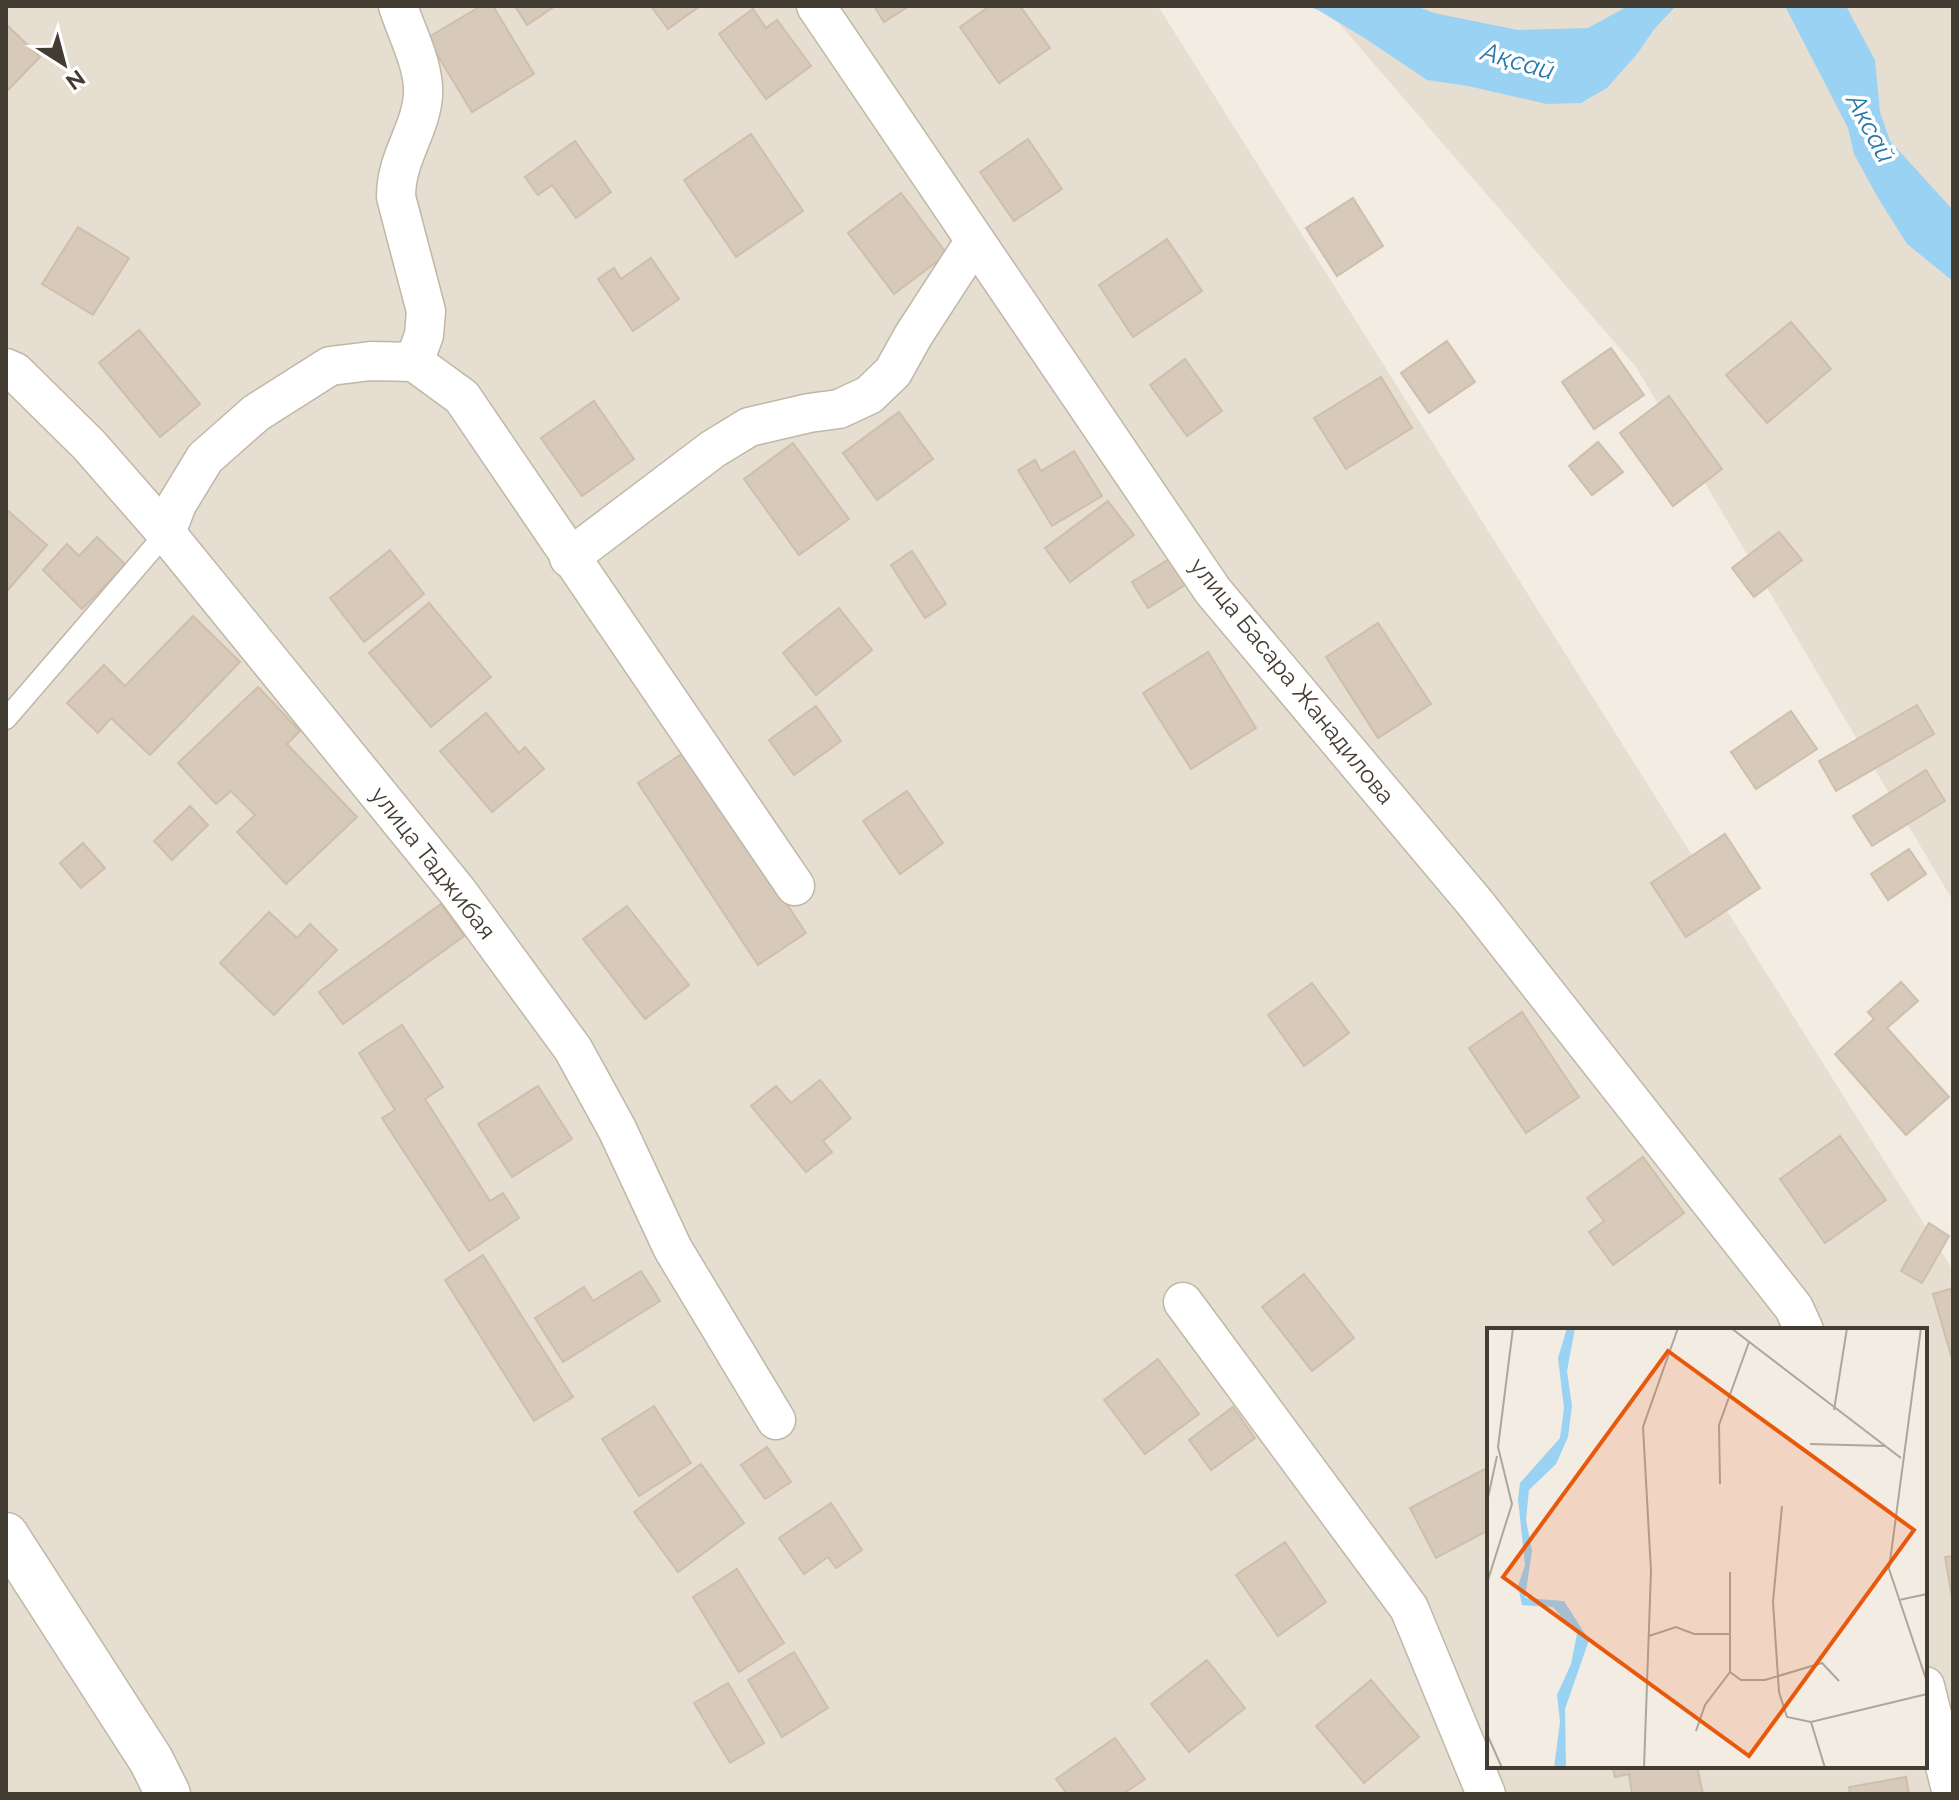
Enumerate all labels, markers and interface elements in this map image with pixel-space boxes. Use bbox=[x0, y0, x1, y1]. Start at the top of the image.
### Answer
north arrow bbox=[24, 24, 104, 104]
water label: Ақсай bbox=[1476, 36, 1558, 86]
text: N bbox=[61, 65, 90, 96]
water label: Аксай bbox=[1840, 87, 1902, 168]
street label: улица Басара Жанадилова bbox=[1184, 552, 1401, 810]
street label: улица Таджибая bbox=[365, 781, 502, 945]
inset map bbox=[1487, 1328, 1927, 1768]

